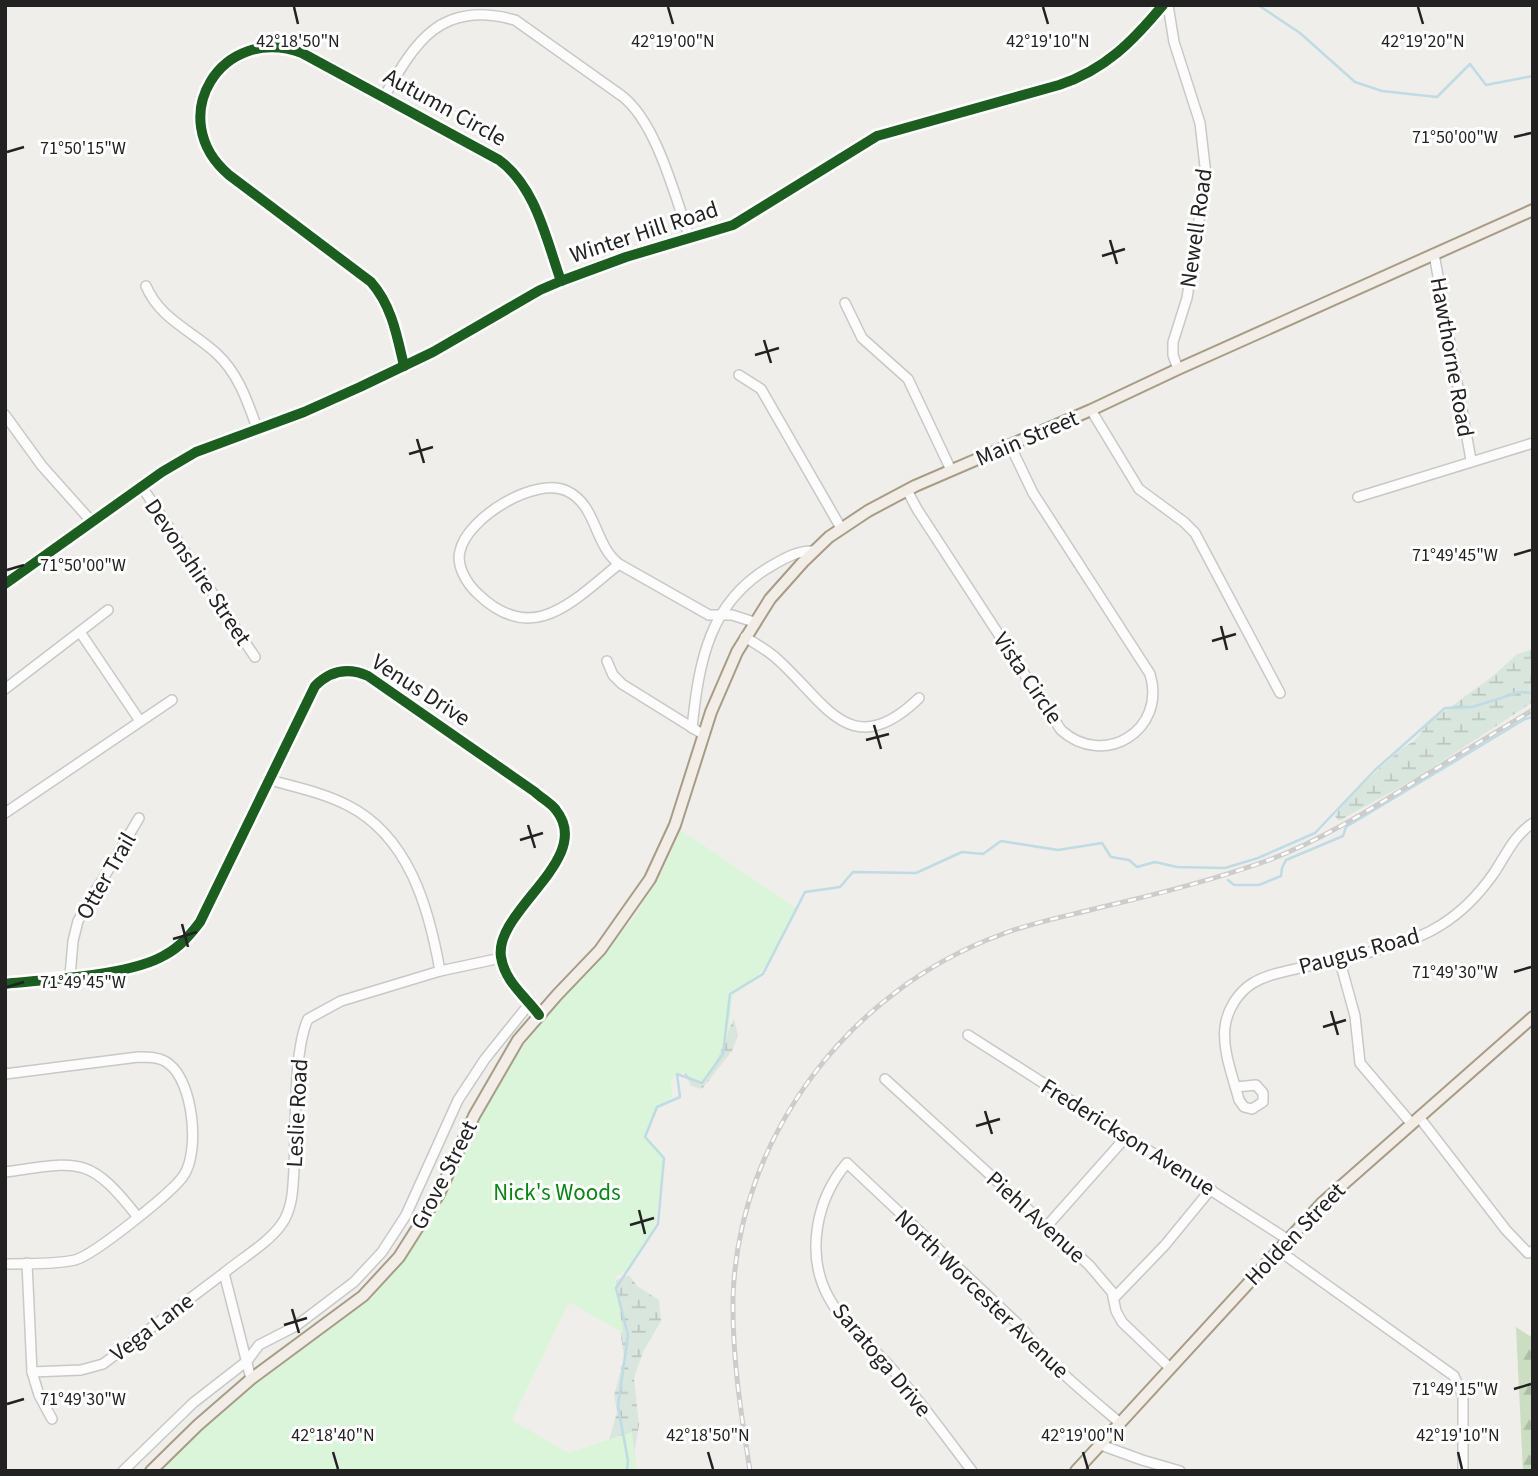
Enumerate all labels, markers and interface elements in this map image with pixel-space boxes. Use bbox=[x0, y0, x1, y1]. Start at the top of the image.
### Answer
text: 42°18'50"N bbox=[256, 29, 340, 54]
text: 42°19'00"N bbox=[631, 29, 715, 54]
text: 42°19'10"N bbox=[1006, 29, 1090, 54]
text: 42°19'20"N bbox=[1381, 29, 1465, 54]
street label: Autumn Circle bbox=[378, 60, 512, 154]
text: 71°50'00"W bbox=[1412, 125, 1498, 150]
text: 71°50'15"W bbox=[40, 136, 126, 161]
street label: Newell Road bbox=[1171, 166, 1221, 290]
street label: Winter Hill Road bbox=[566, 192, 722, 272]
street label: Hawthorne Road bbox=[1422, 274, 1482, 440]
street label: Main Street bbox=[970, 401, 1084, 474]
street label: Devonshire Street bbox=[137, 492, 259, 652]
text: 71°49'45"W bbox=[1412, 543, 1498, 568]
text: 71°50'00"W bbox=[40, 553, 126, 578]
street label: Vista Circle bbox=[985, 625, 1071, 731]
street label: Venus Drive bbox=[365, 646, 477, 734]
street label: Otter Trail bbox=[68, 826, 144, 926]
street label: Paugus Road bbox=[1295, 919, 1423, 983]
text: 71°49'30"W bbox=[1412, 960, 1498, 985]
text: 71°49'45"W bbox=[40, 970, 126, 995]
street label: Leslie Road bbox=[278, 1058, 316, 1168]
street label: Frederickson Avenue bbox=[1034, 1070, 1222, 1204]
street label: Grove Street bbox=[402, 1114, 486, 1235]
street label: Piehl Avenue bbox=[979, 1163, 1093, 1271]
street label: Holden Street bbox=[1237, 1175, 1353, 1293]
park label: Nick's Woods bbox=[493, 1176, 621, 1209]
street label: North Worcester Avenue bbox=[887, 1202, 1077, 1386]
street label: Vega Lane bbox=[103, 1285, 201, 1369]
street label: Saratoga Drive bbox=[824, 1296, 940, 1424]
text: 71°49'15"W bbox=[1412, 1377, 1498, 1402]
text: 71°49'30"W bbox=[40, 1387, 126, 1412]
text: 42°18'40"N bbox=[291, 1423, 375, 1448]
text: 42°18'50"N bbox=[666, 1423, 750, 1448]
text: 42°19'00"N bbox=[1041, 1423, 1125, 1448]
text: 42°19'10"N bbox=[1416, 1423, 1500, 1448]

